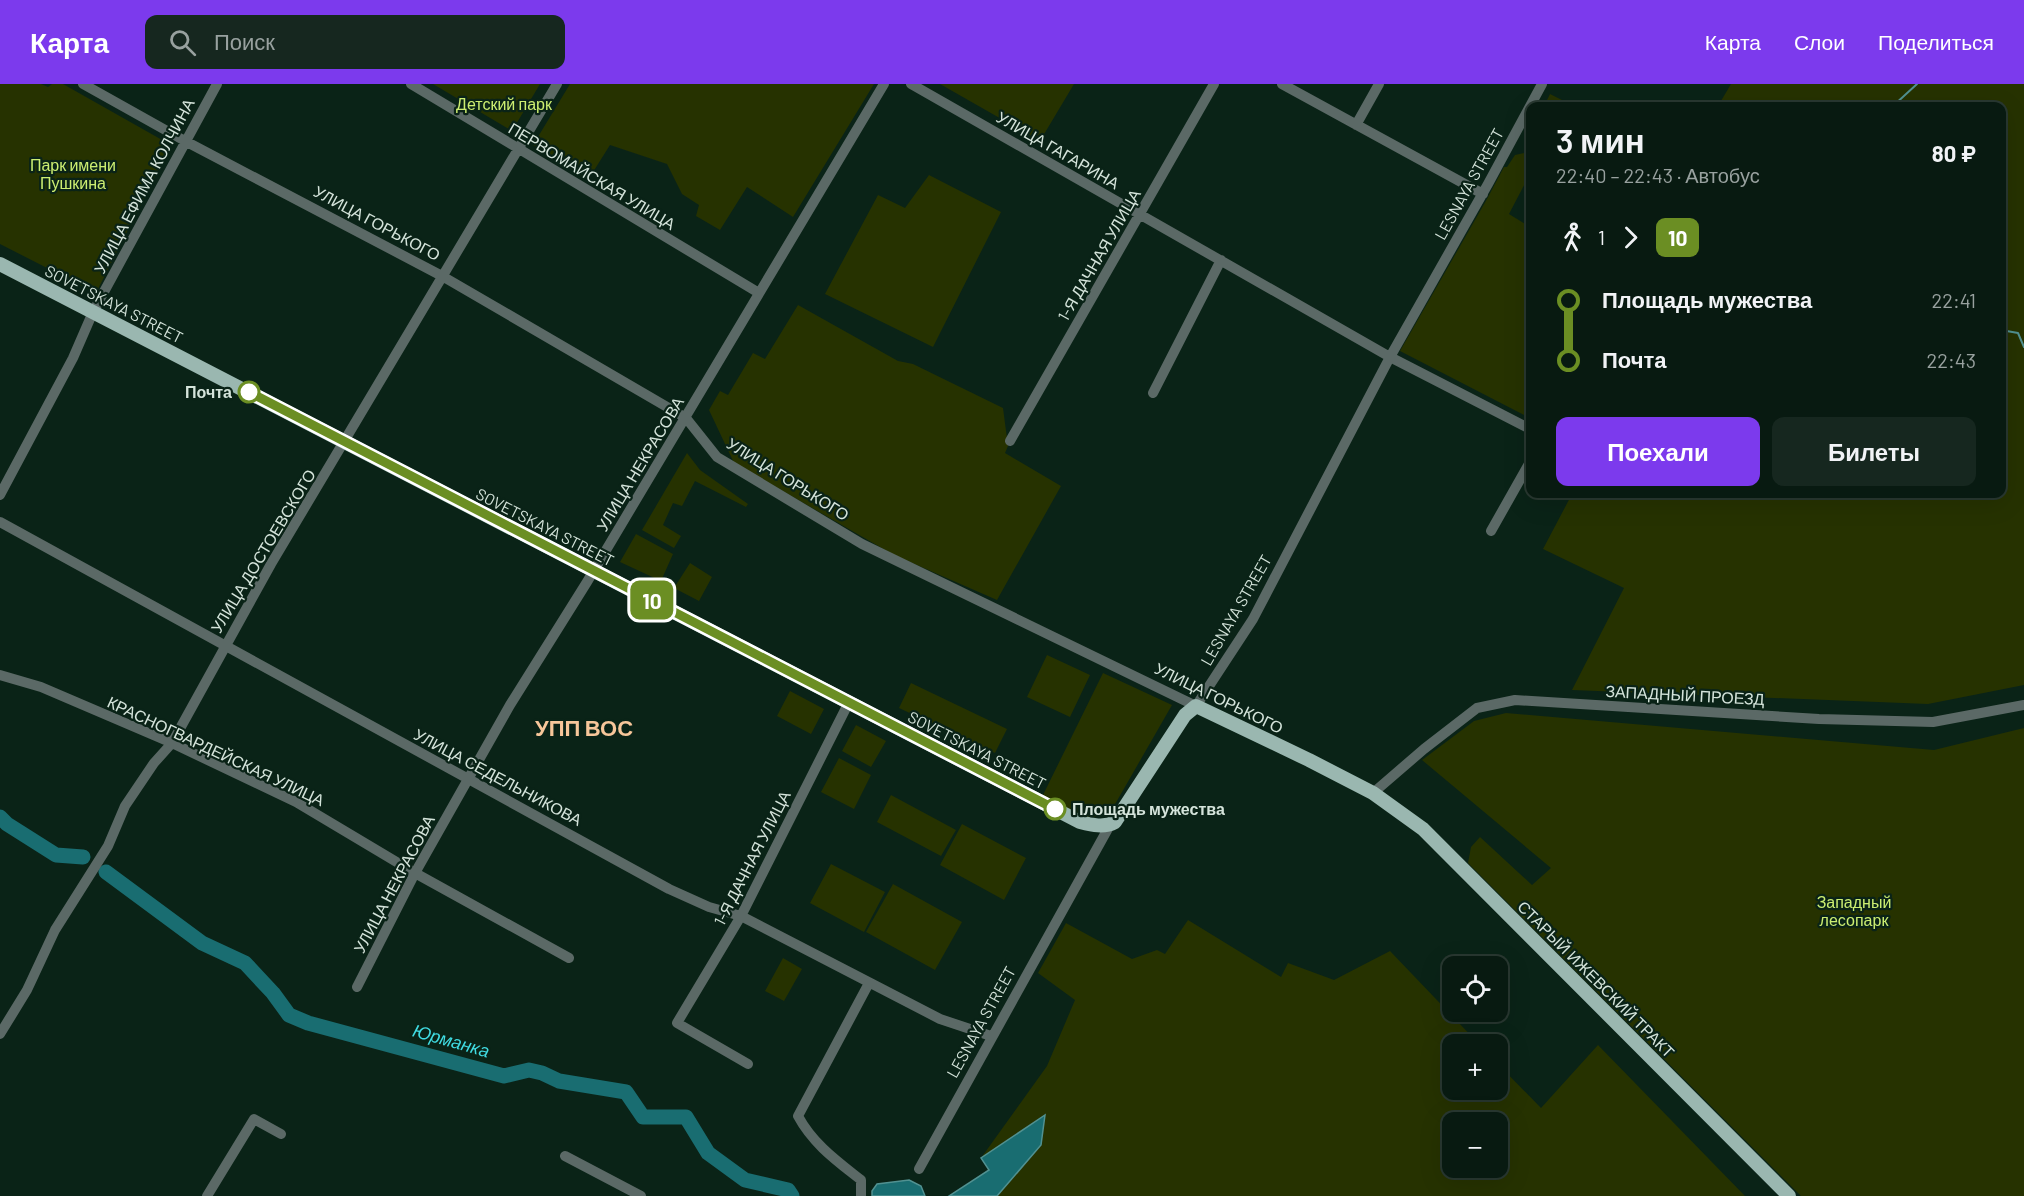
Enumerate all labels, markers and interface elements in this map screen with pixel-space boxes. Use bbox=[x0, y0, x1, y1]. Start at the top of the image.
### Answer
search box bbox=[145, 15, 565, 69]
text: Карта bbox=[30, 25, 109, 59]
icon: search bbox=[166, 26, 199, 59]
text: Поиск bbox=[214, 28, 275, 54]
text: Карта bbox=[1705, 29, 1761, 54]
text: Слои bbox=[1794, 29, 1845, 54]
text: Поделиться bbox=[1878, 29, 1994, 54]
park label: Детский парк bbox=[456, 94, 553, 113]
street label: УЛИЦА ЕФИМА КОЛЧИНА bbox=[89, 95, 198, 276]
street label: УЛИЦА ГАГАРИНА bbox=[994, 107, 1123, 193]
street label: ПЕРВОМАЙСКАЯ УЛИЦА bbox=[505, 118, 679, 233]
text: 3 мин bbox=[1556, 120, 1645, 160]
street label: LESNAYA STREET bbox=[1430, 125, 1507, 243]
text: 80 ₽ bbox=[1932, 140, 1976, 166]
park label: Парк имени Пушкина bbox=[30, 155, 116, 192]
text: 22:40 – 22:43 · Автобус bbox=[1556, 163, 1760, 187]
street label: УЛИЦА ГОРЬКОГО bbox=[311, 181, 444, 264]
street label: 1-Я ДАЧНАЯ УЛИЦА bbox=[1053, 185, 1144, 324]
icon: walk bbox=[1556, 221, 1589, 254]
icon: forward bbox=[1614, 221, 1647, 254]
text: 1 bbox=[1598, 225, 1605, 249]
text: 10 bbox=[1668, 225, 1687, 250]
street label: SOVETSKAYA STREET bbox=[42, 261, 186, 347]
text: Площадь мужества bbox=[1602, 286, 1812, 312]
text: 22:41 bbox=[1932, 288, 1976, 312]
text: Почта bbox=[1602, 346, 1667, 372]
text: 22:43 bbox=[1926, 348, 1976, 372]
marker: Почта bbox=[238, 381, 260, 403]
place label: Почта bbox=[185, 382, 232, 401]
street label: УЛИЦА НЕКРАСОВА bbox=[592, 393, 687, 534]
button: Поехали bbox=[1556, 417, 1760, 486]
button: Билеты bbox=[1772, 417, 1976, 486]
street label: УЛИЦА ГОРЬКОГО bbox=[724, 433, 853, 524]
street label: УЛИЦА ДОСТОЕВСКОГО bbox=[206, 466, 319, 636]
street label: SOVETSKAYA STREET bbox=[473, 484, 617, 570]
street label: LESNAYA STREET bbox=[1196, 551, 1275, 668]
line badge: 10 bbox=[625, 580, 679, 620]
text: 10 bbox=[642, 588, 662, 613]
street label: УЛИЦА ГОРЬКОГО bbox=[1152, 658, 1287, 737]
street label: ЗАПАДНЫЙ ПРОЕЗД bbox=[1605, 681, 1765, 708]
street label: КРАСНОГВАРДЕЙСКАЯ УЛИЦА bbox=[105, 692, 328, 809]
street label: SOVETSKAYA STREET bbox=[905, 707, 1049, 793]
district label: УПП ВОС bbox=[535, 714, 633, 740]
street label: УЛИЦА СЕДЕЛЬНИКОВА bbox=[411, 724, 586, 829]
street label: 1-Я ДАЧНАЯ УЛИЦА bbox=[709, 787, 794, 928]
marker: Площадь мужества bbox=[1044, 798, 1066, 820]
place label: Площадь мужества bbox=[1072, 799, 1225, 818]
street label: УЛИЦА НЕКРАСОВА bbox=[349, 811, 438, 956]
park label: Западный лесопарк bbox=[1817, 892, 1891, 929]
street label: СТАРЫЙ ИЖЕВСКИЙ ТРАКТ bbox=[1514, 896, 1679, 1061]
map controls bbox=[1442, 956, 1508, 1178]
button: locate bbox=[1442, 956, 1508, 1022]
street label: LESNAYA STREET bbox=[942, 963, 1019, 1081]
water label: Юрманка bbox=[410, 1019, 492, 1061]
button: + bbox=[1442, 1034, 1508, 1100]
button: − bbox=[1442, 1112, 1508, 1178]

